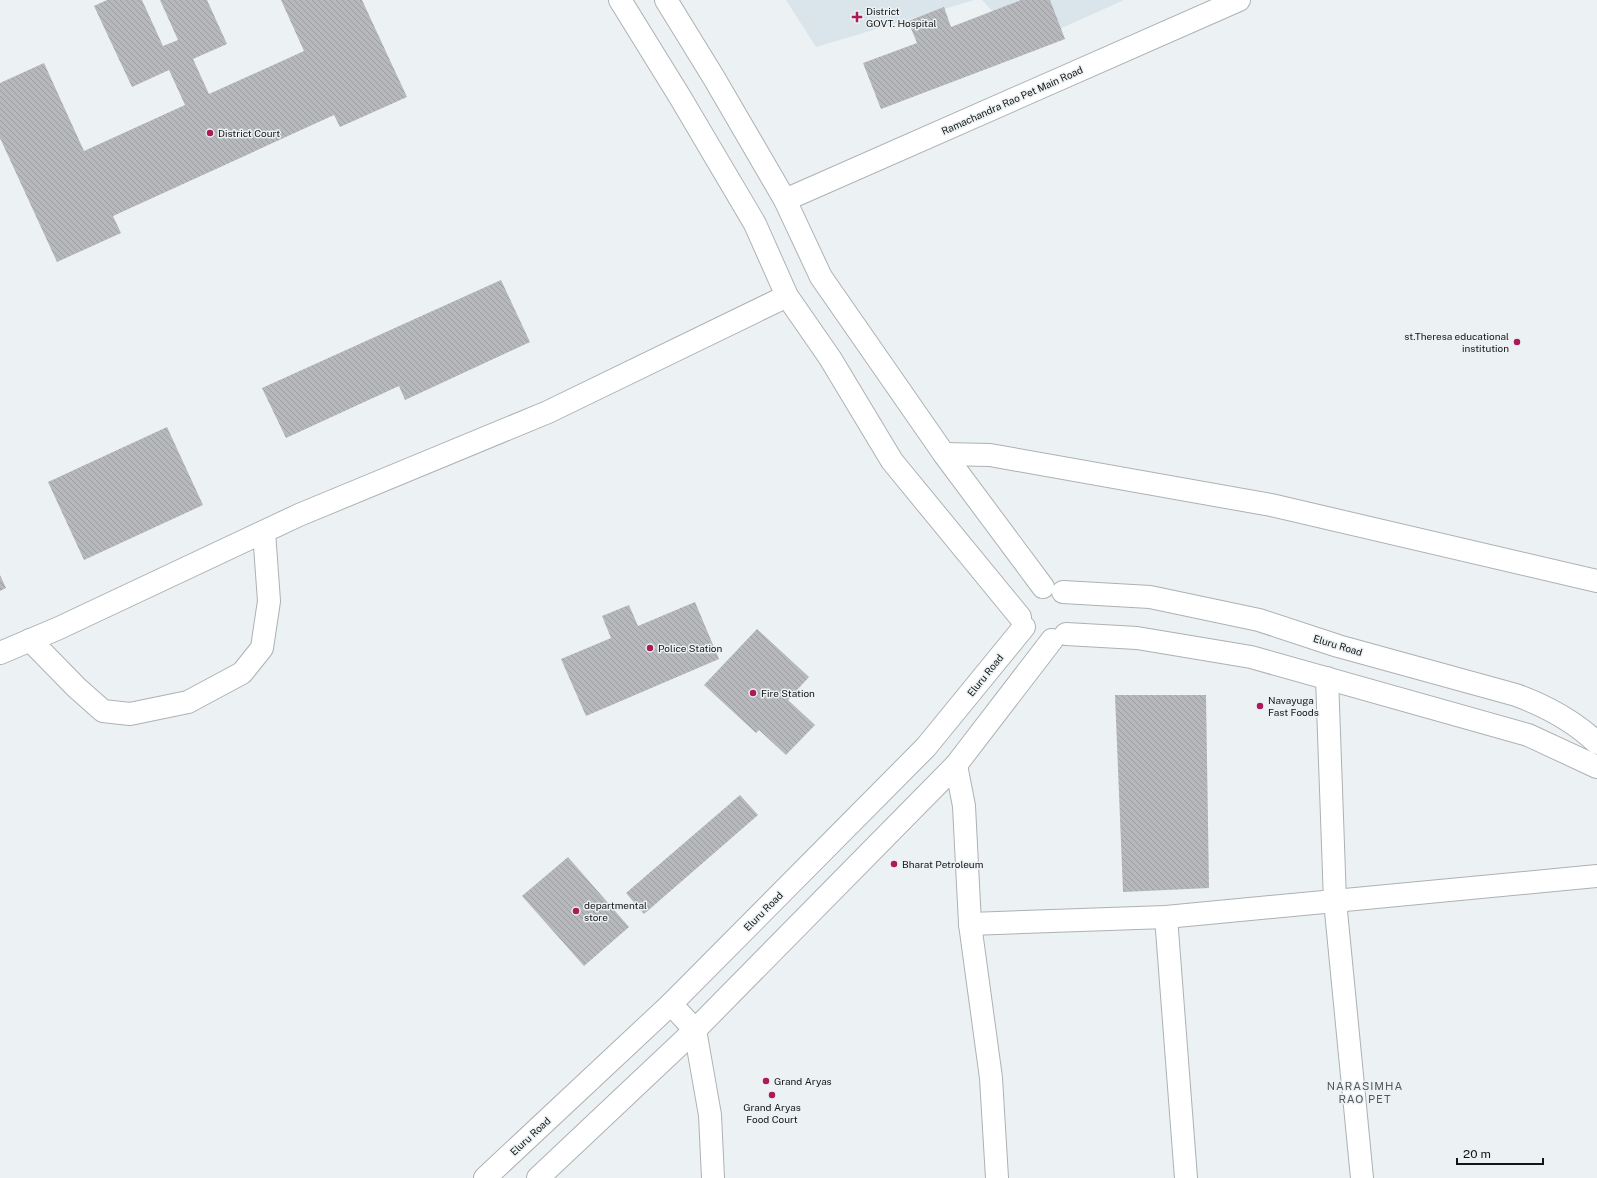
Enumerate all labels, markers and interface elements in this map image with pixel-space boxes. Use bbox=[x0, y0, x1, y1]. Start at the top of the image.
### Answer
place label: District GOVT. Hospital bbox=[866, 5, 937, 29]
marker: District GOVT. Hospital bbox=[851, 11, 863, 23]
street label: Ramachandra Rao Pet Main Road bbox=[939, 63, 1085, 137]
place label: District Court bbox=[218, 127, 280, 139]
marker: District Court bbox=[205, 128, 215, 138]
place label: st.Theresa educational institution bbox=[1404, 330, 1509, 354]
marker: st.Theresa educational institution bbox=[1512, 337, 1522, 347]
street label: Eluru Road bbox=[1312, 632, 1364, 658]
place label: Police Station bbox=[658, 642, 723, 654]
marker: Police Station bbox=[645, 643, 655, 653]
street label: Eluru Road bbox=[964, 652, 1006, 698]
place label: Fire Station bbox=[761, 687, 815, 699]
marker: Fire Station bbox=[748, 688, 758, 698]
place label: Navayuga Fast Foods bbox=[1268, 694, 1319, 718]
marker: Navayuga Fast Foods bbox=[1255, 701, 1265, 711]
place label: Bharat Petroleum bbox=[902, 858, 983, 870]
marker: Bharat Petroleum bbox=[889, 859, 899, 869]
street label: Eluru Road bbox=[741, 889, 785, 933]
place label: departmental store bbox=[584, 899, 647, 923]
marker: departmental store bbox=[571, 906, 581, 916]
place label: Grand Aryas bbox=[774, 1075, 832, 1087]
marker: Grand Aryas bbox=[761, 1076, 771, 1086]
district label: NARASIMHA RAO PET bbox=[1327, 1080, 1403, 1105]
marker: Grand Aryas Food Court bbox=[767, 1090, 777, 1100]
place label: Grand Aryas Food Court bbox=[743, 1101, 801, 1125]
street label: Eluru Road bbox=[507, 1114, 553, 1158]
scale bar bbox=[1457, 1140, 1543, 1166]
text: 20 m bbox=[1463, 1147, 1491, 1161]

